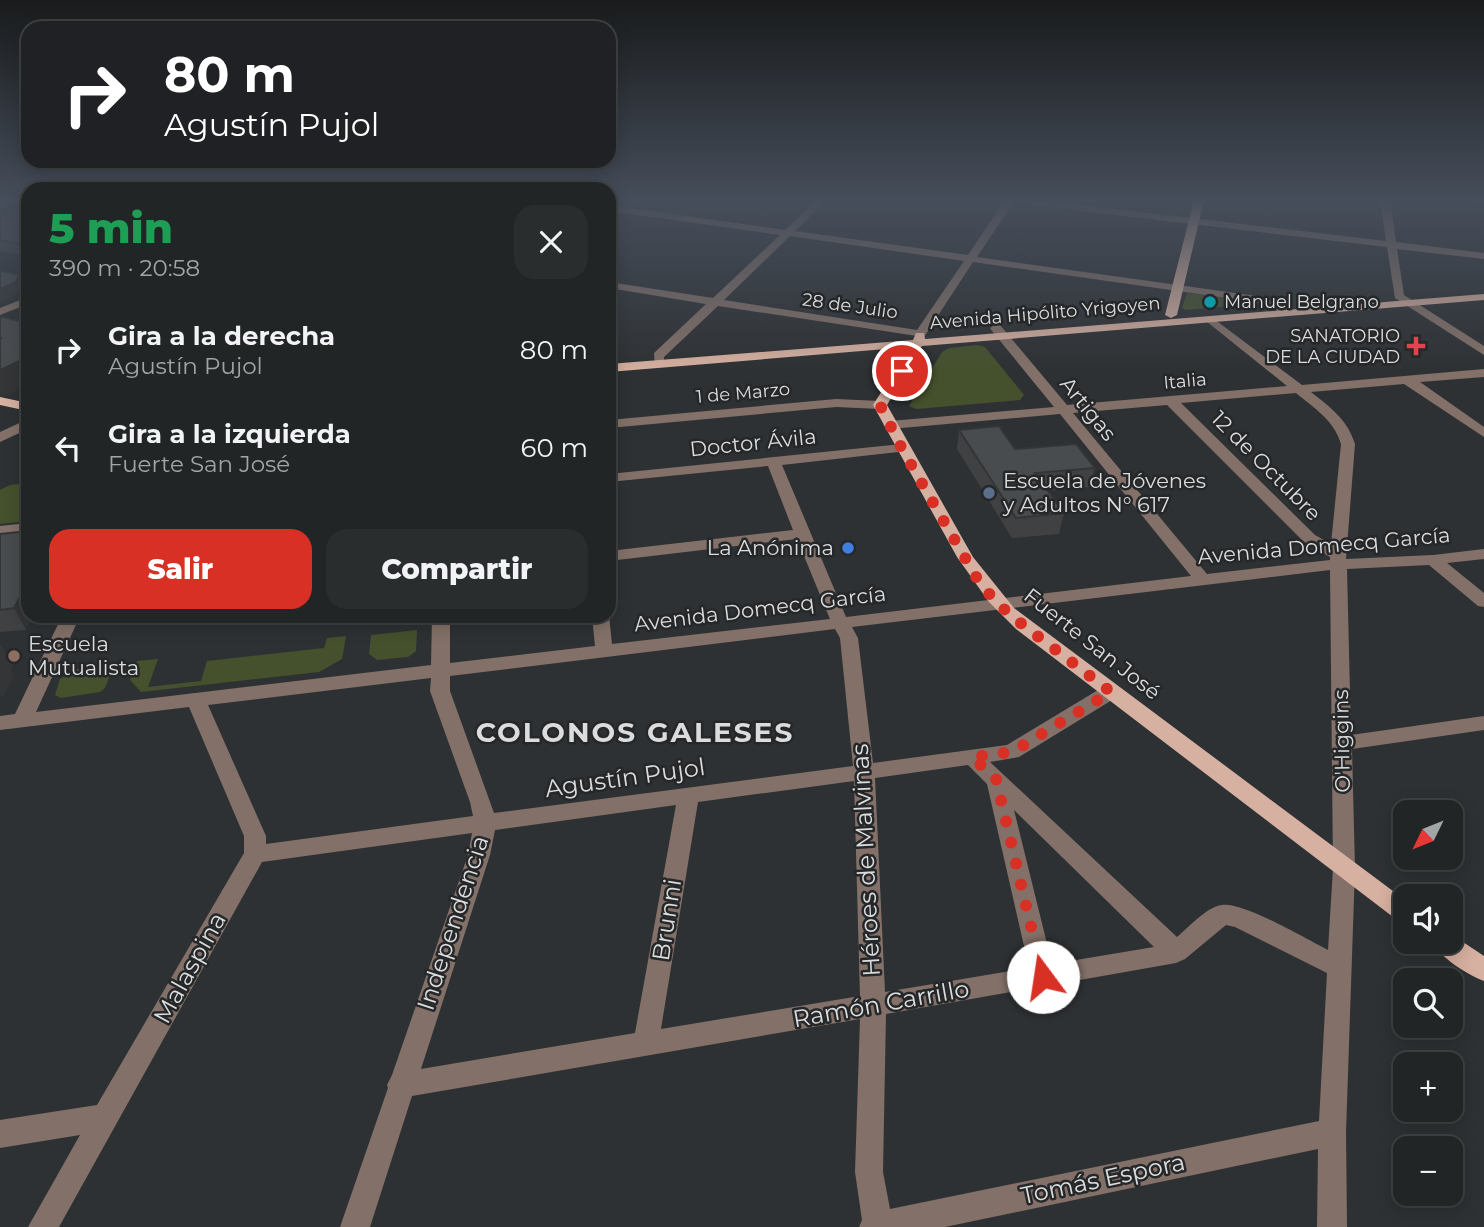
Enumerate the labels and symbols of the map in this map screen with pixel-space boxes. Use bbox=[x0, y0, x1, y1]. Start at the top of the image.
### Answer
street label: 28 de Julio bbox=[801, 288, 899, 324]
place label: Manuel Belgrano bbox=[1224, 291, 1379, 313]
street label: Avenida Hipólito Yrigoyen bbox=[929, 292, 1161, 334]
marker: Manuel Belgrano bbox=[1202, 294, 1218, 310]
place label: SANATORIO DE LA CIUDAD bbox=[1265, 325, 1400, 368]
marker: SANATORIO DE LA CIUDAD bbox=[1406, 336, 1426, 356]
pin bbox=[872, 341, 932, 401]
street label: Italia bbox=[1162, 368, 1208, 394]
street label: Artigas bbox=[1055, 372, 1122, 446]
street label: 1 de Marzo bbox=[695, 378, 791, 408]
street label: 12 de Octubre bbox=[1206, 406, 1326, 526]
street label: Doctor Ávila bbox=[688, 423, 818, 462]
place label: Escuela de Jóvenes y Adultos N° 617 bbox=[1002, 468, 1206, 517]
marker: Escuela de Jóvenes y Adultos N° 617 bbox=[981, 485, 997, 501]
street label: Avenida Domecq García bbox=[1197, 522, 1451, 569]
place label: La Anónima bbox=[707, 535, 834, 560]
marker: La Anónima bbox=[840, 540, 856, 556]
street label: Avenida Domecq García bbox=[633, 581, 887, 636]
street label: Fuerte San José bbox=[1019, 583, 1166, 705]
place label: Escuela Mutualista bbox=[28, 631, 139, 680]
marker: Escuela Mutualista bbox=[6, 648, 22, 664]
street label: O'Higgins bbox=[1328, 689, 1355, 793]
district label: COLONOS GALESES bbox=[476, 715, 794, 749]
street label: Héroes de Malvinas bbox=[845, 743, 886, 977]
street label: Agustín Pujol bbox=[543, 752, 707, 803]
north arrow bbox=[1393, 800, 1463, 870]
street label: Independencia bbox=[411, 832, 494, 1014]
street label: Brunni bbox=[646, 877, 687, 963]
street label: Malaspina bbox=[147, 907, 232, 1028]
position arrow bbox=[1006, 940, 1080, 1014]
street label: Ramón Carrillo bbox=[790, 974, 971, 1033]
street label: Tomás Espora bbox=[1018, 1147, 1188, 1210]

